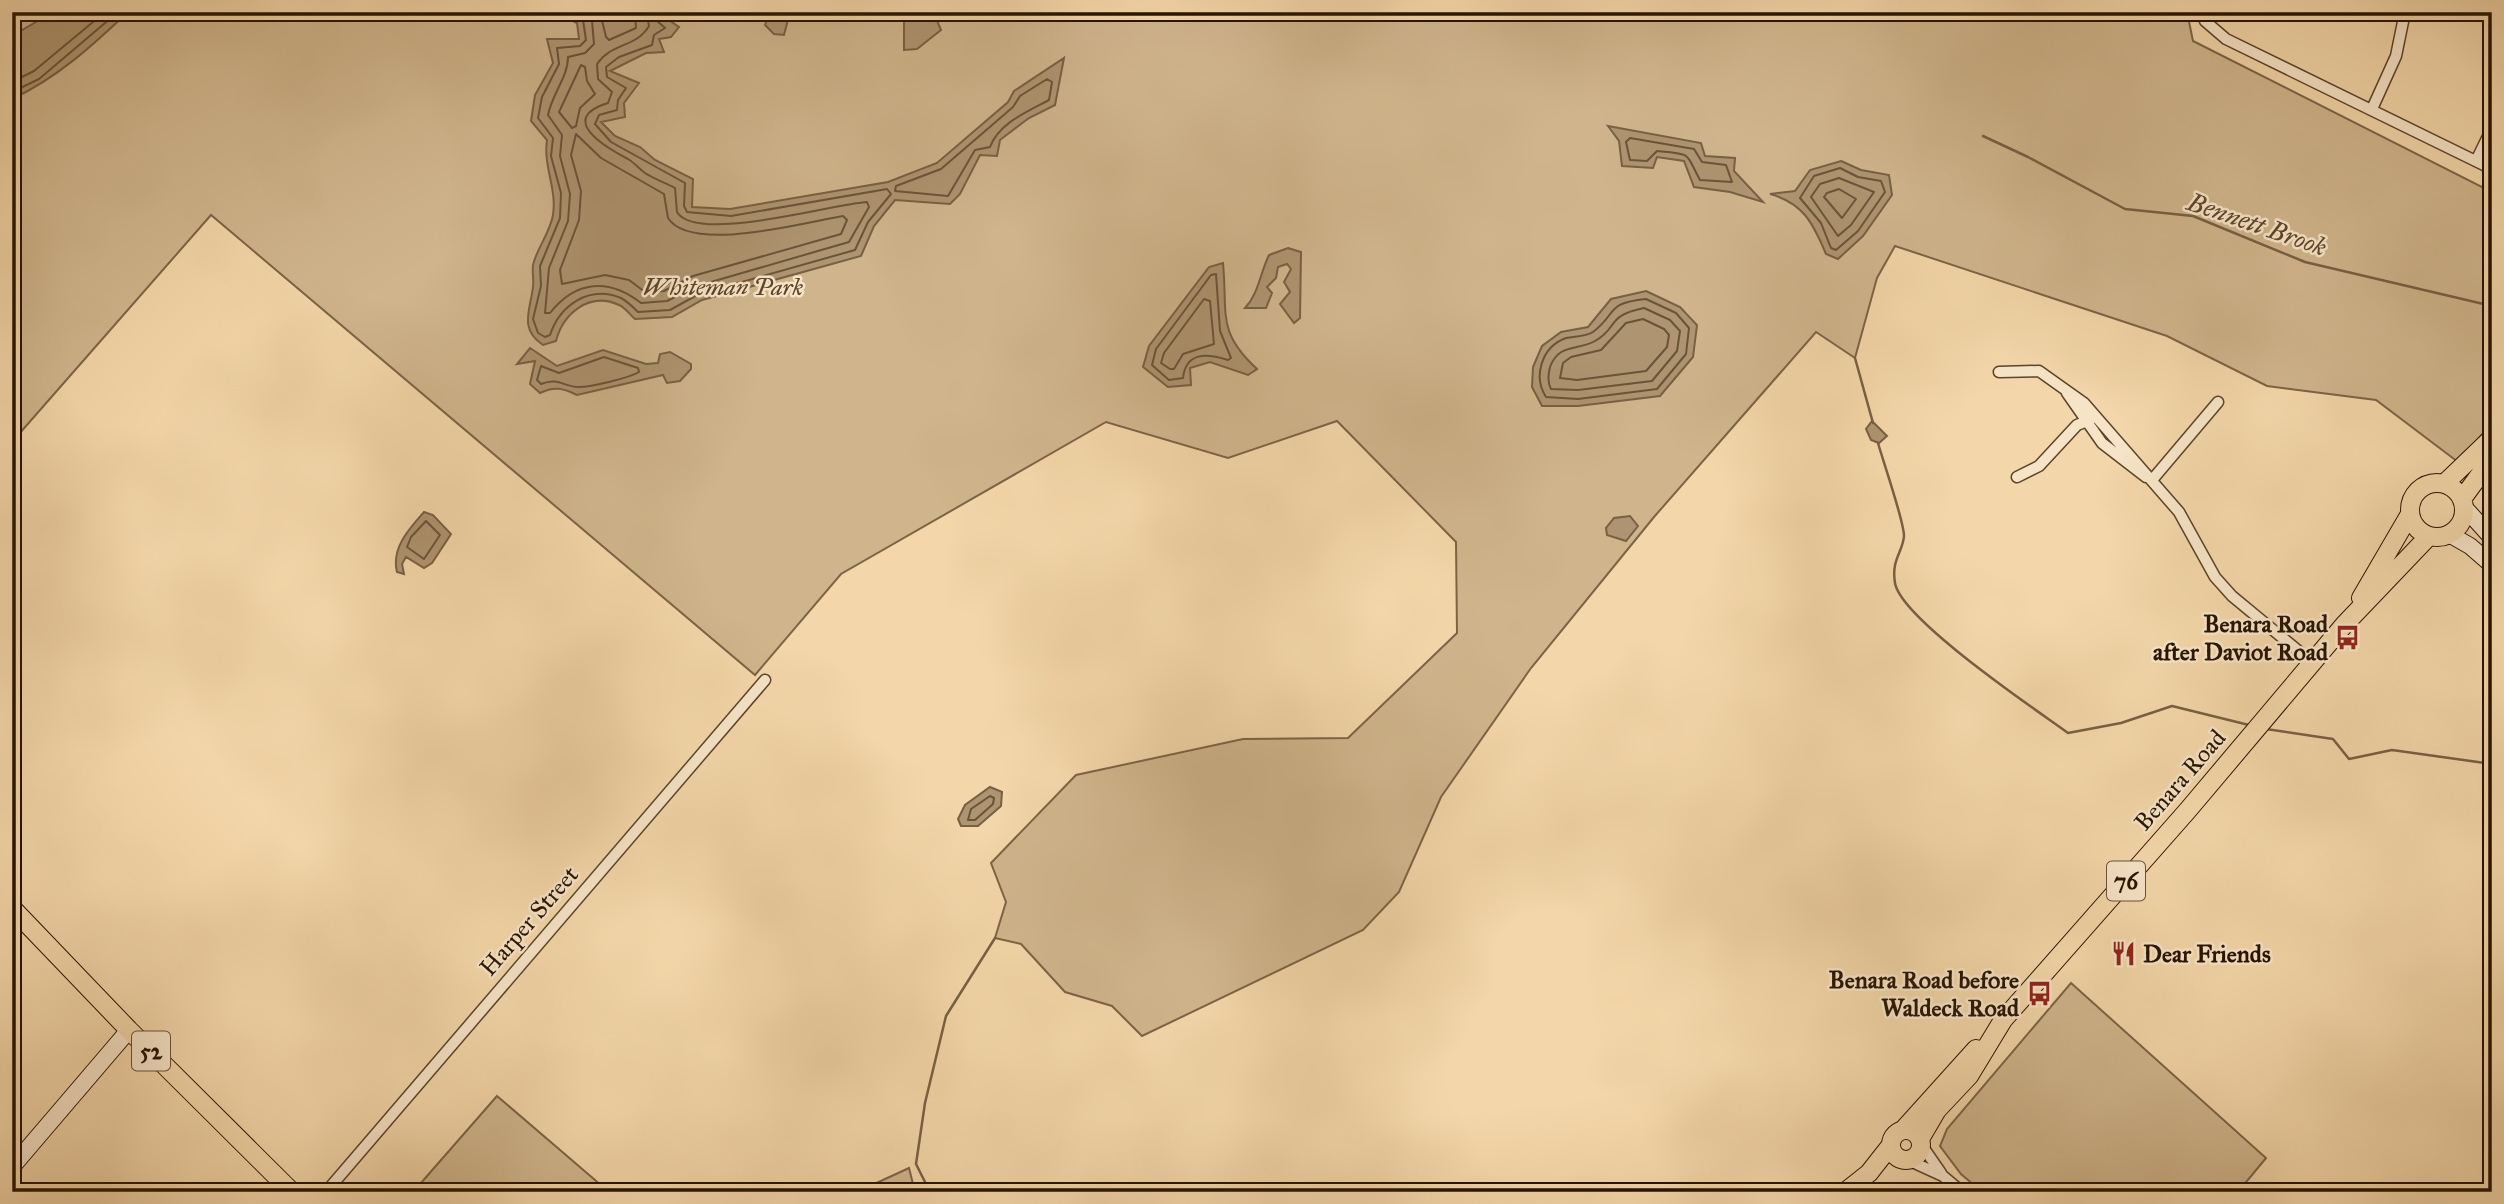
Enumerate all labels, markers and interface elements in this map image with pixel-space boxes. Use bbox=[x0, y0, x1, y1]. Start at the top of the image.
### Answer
water label: Bennett Brook bbox=[2182, 185, 2331, 263]
park label: Whiteman Park bbox=[643, 272, 804, 302]
place label: Benara Road after Daviot Road bbox=[2153, 609, 2329, 667]
bus stop icon: Benara Road after Daviot Road bbox=[2334, 624, 2362, 652]
street label: Benara Road bbox=[2128, 723, 2232, 837]
street label: Harper Street bbox=[473, 860, 585, 982]
road number: 76 bbox=[2107, 862, 2145, 900]
place label: Dear Friends bbox=[2143, 939, 2271, 969]
restaurant icon: Dear Friends bbox=[2109, 940, 2137, 968]
place label: Benara Road before Waldeck Road bbox=[1829, 965, 2020, 1023]
bus stop icon: Benara Road before Waldeck Road bbox=[2025, 980, 2053, 1008]
road number: 52 bbox=[132, 1032, 170, 1070]

